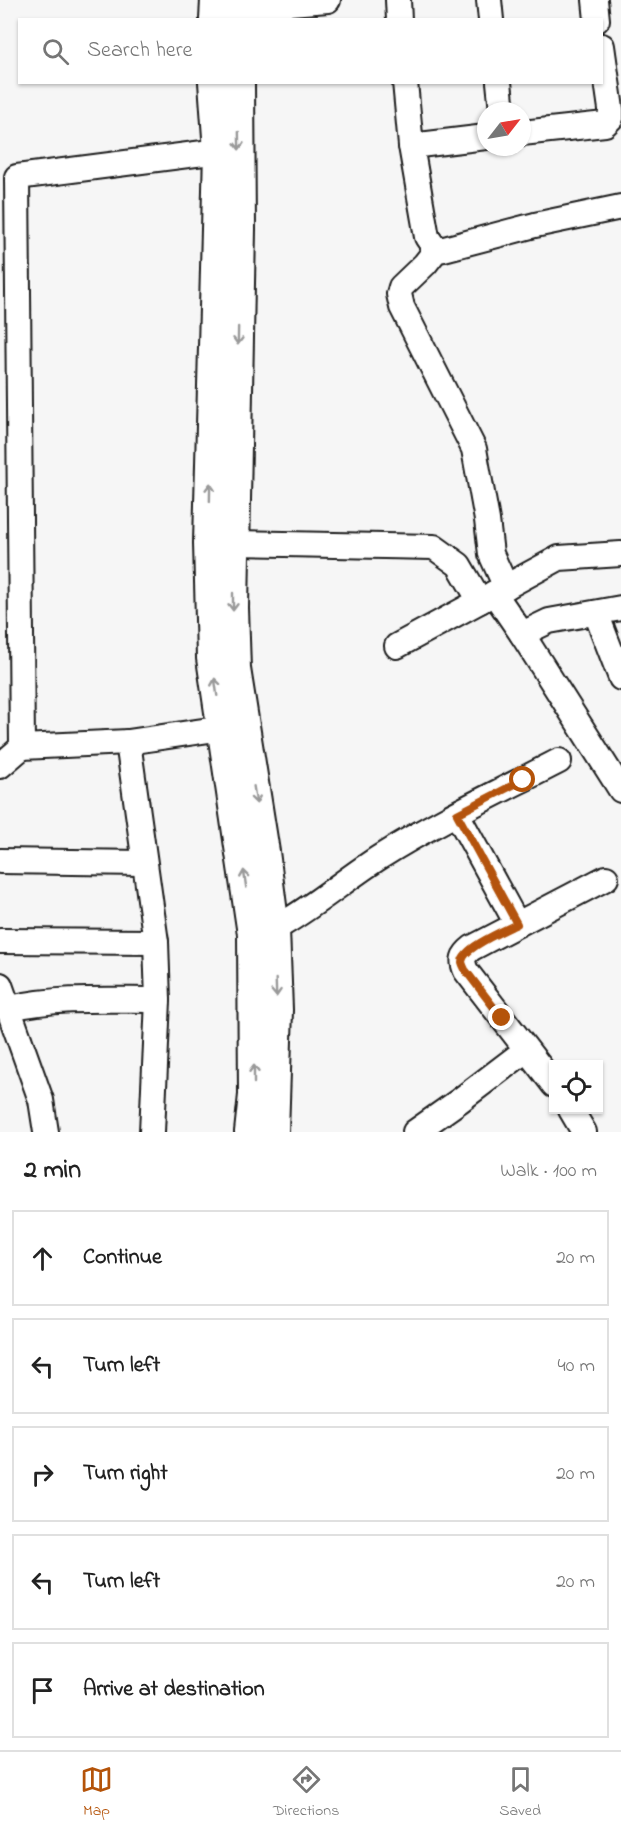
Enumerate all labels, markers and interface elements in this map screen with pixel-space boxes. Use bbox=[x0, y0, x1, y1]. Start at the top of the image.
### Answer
search box bbox=[18, 18, 603, 84]
icon: search bbox=[39, 35, 72, 68]
text: Search here bbox=[87, 35, 192, 67]
north arrow bbox=[477, 102, 531, 156]
one-way arrow bbox=[233, 130, 245, 150]
one-way arrow bbox=[232, 325, 244, 345]
one-way arrow bbox=[205, 482, 216, 502]
one-way arrow bbox=[227, 591, 239, 611]
one-way arrow bbox=[210, 677, 221, 697]
route start bbox=[509, 766, 535, 792]
one-way arrow bbox=[249, 785, 260, 805]
one-way arrow bbox=[240, 870, 251, 890]
one-way arrow bbox=[271, 977, 282, 997]
route end bbox=[488, 1004, 514, 1030]
map controls bbox=[549, 1060, 603, 1114]
button: locate bbox=[549, 1060, 603, 1114]
one-way arrow bbox=[248, 1064, 260, 1084]
text: 2 min bbox=[24, 1152, 81, 1190]
text: Walk · 100 m bbox=[500, 1157, 597, 1186]
icon: ahead bbox=[26, 1242, 59, 1275]
text: Continue bbox=[83, 1242, 162, 1274]
text: 20 m bbox=[556, 1244, 595, 1273]
icon: left bbox=[26, 1350, 59, 1383]
text: Turn left bbox=[83, 1350, 160, 1382]
text: 40 m bbox=[558, 1352, 595, 1381]
icon: right bbox=[26, 1458, 59, 1491]
text: Turn right bbox=[83, 1458, 168, 1490]
text: 20 m bbox=[556, 1460, 595, 1489]
icon: left bbox=[26, 1566, 59, 1599]
text: Turn left bbox=[83, 1566, 160, 1598]
text: 20 m bbox=[556, 1568, 595, 1597]
icon: arrive bbox=[26, 1674, 59, 1707]
text: Arrive at destination bbox=[83, 1674, 265, 1706]
tab: Map bbox=[80, 1763, 113, 1823]
tab: Directions bbox=[273, 1763, 339, 1823]
tab: Saved bbox=[499, 1763, 541, 1823]

